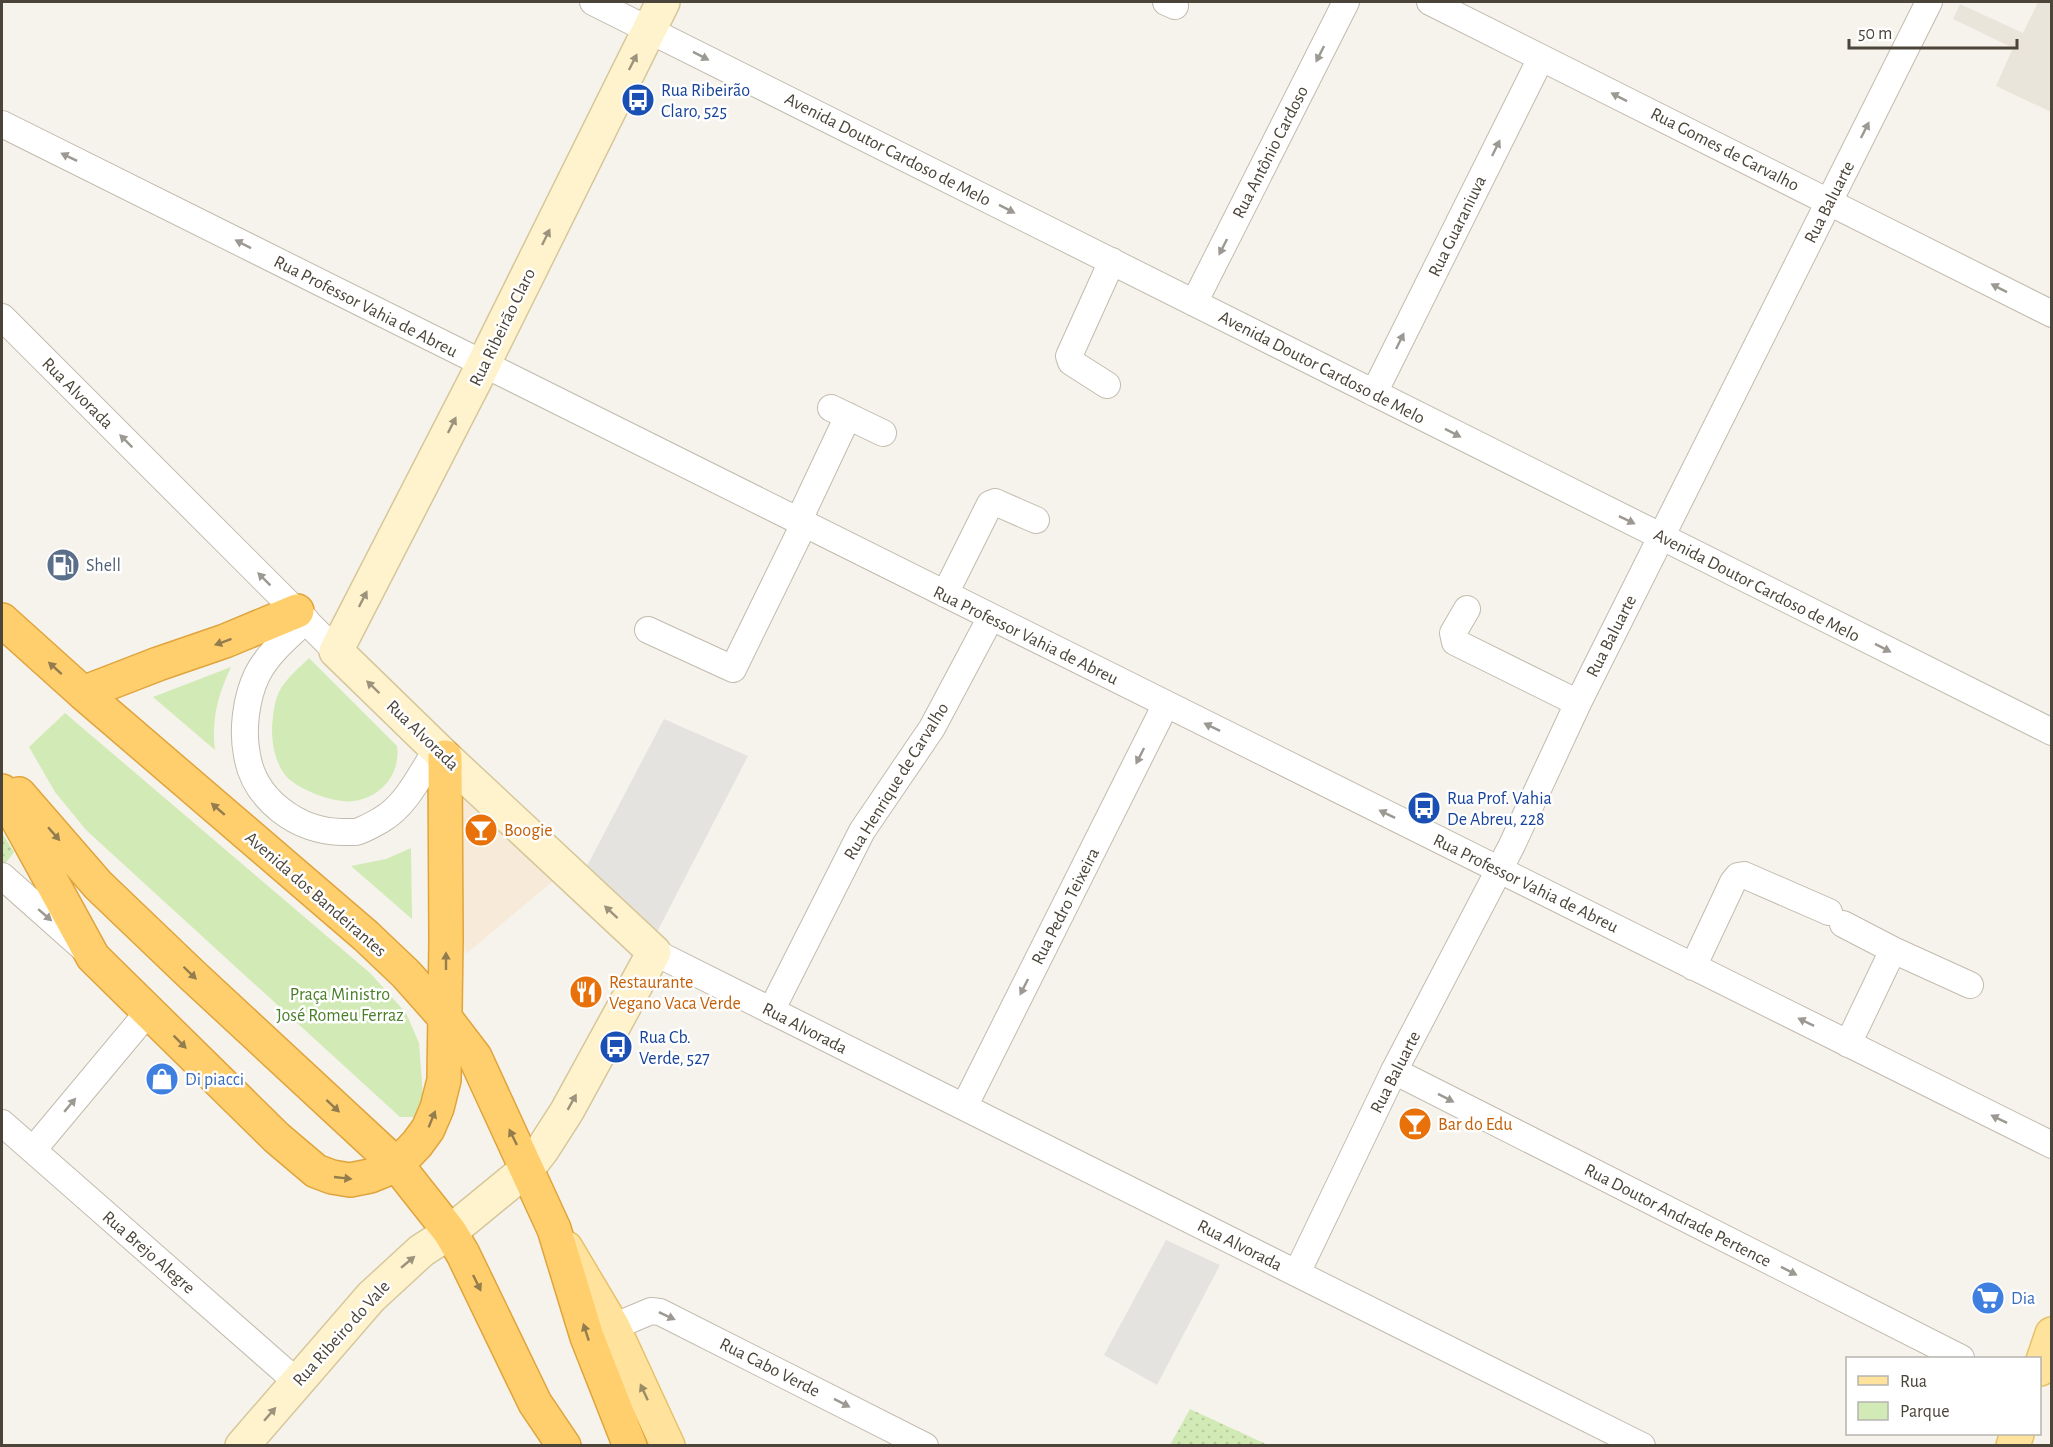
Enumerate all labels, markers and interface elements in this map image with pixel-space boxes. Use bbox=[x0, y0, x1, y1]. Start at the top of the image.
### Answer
scale bar bbox=[1849, 12, 2017, 50]
text: 50 m bbox=[1858, 25, 1892, 43]
one-way arrow bbox=[1315, 45, 1325, 62]
one-way arrow bbox=[693, 52, 710, 61]
one-way arrow bbox=[628, 54, 637, 71]
bus stop icon: Rua Ribeirão Claro, 525 bbox=[620, 82, 656, 118]
place label: Rua Ribeirão Claro, 525 bbox=[661, 82, 750, 121]
street label: Rua Antônio Cardoso bbox=[1230, 83, 1312, 222]
street label: Avenida Doutor Cardoso de Melo bbox=[782, 90, 994, 210]
one-way arrow bbox=[1610, 92, 1627, 101]
street label: Rua Gomes de Carvalho bbox=[1647, 105, 1802, 195]
one-way arrow bbox=[1860, 122, 1869, 139]
one-way arrow bbox=[1491, 139, 1501, 156]
one-way arrow bbox=[60, 152, 77, 162]
street label: Rua Baluarte bbox=[1802, 159, 1858, 246]
street label: Rua Guaraniuva bbox=[1426, 173, 1490, 280]
one-way arrow bbox=[999, 205, 1016, 214]
one-way arrow bbox=[542, 229, 551, 246]
one-way arrow bbox=[1218, 238, 1227, 255]
one-way arrow bbox=[234, 240, 252, 250]
street label: Rua Professor Vahia de Abreu bbox=[271, 253, 460, 361]
street label: Rua Ribeirão Claro bbox=[467, 266, 539, 389]
one-way arrow bbox=[1991, 283, 2008, 293]
street label: Avenida Doutor Cardoso de Melo bbox=[1216, 308, 1428, 428]
one-way arrow bbox=[1395, 332, 1405, 349]
street label: Rua Alvorada bbox=[38, 355, 116, 433]
one-way arrow bbox=[447, 416, 457, 433]
one-way arrow bbox=[1445, 428, 1462, 438]
one-way arrow bbox=[120, 435, 134, 449]
one-way arrow bbox=[1619, 515, 1636, 525]
street label: Avenida Doutor Cardoso de Melo bbox=[1651, 526, 1863, 646]
fuel station icon: Shell bbox=[45, 547, 81, 583]
place label: Shell bbox=[86, 557, 121, 575]
one-way arrow bbox=[258, 572, 272, 586]
street label: Rua Professor Vahia de Abreu bbox=[930, 583, 1121, 689]
one-way arrow bbox=[358, 590, 368, 607]
street label: Rua Baluarte bbox=[1584, 593, 1640, 680]
one-way arrow bbox=[214, 637, 232, 647]
one-way arrow bbox=[1874, 643, 1891, 652]
one-way arrow bbox=[47, 661, 62, 675]
one-way arrow bbox=[367, 680, 381, 694]
street label: Rua Alvorada bbox=[383, 697, 462, 774]
street label: Rua Henrique de Carvalho bbox=[841, 700, 953, 863]
one-way arrow bbox=[1204, 722, 1221, 732]
one-way arrow bbox=[1135, 748, 1144, 765]
bus stop icon: Rua Prof. Vahia De Abreu, 228 bbox=[1406, 790, 1442, 826]
place label: Rua Prof. Vahia De Abreu, 228 bbox=[1447, 790, 1552, 829]
one-way arrow bbox=[211, 803, 226, 816]
one-way arrow bbox=[1378, 809, 1395, 819]
bar icon: Boogie bbox=[463, 812, 499, 848]
place label: Boogie bbox=[504, 822, 553, 840]
one-way arrow bbox=[47, 826, 60, 841]
street label: Avenida dos Bandeirantes bbox=[241, 829, 389, 961]
street label: Rua Professor Vahia de Abreu bbox=[1430, 831, 1621, 937]
street label: Rua Pedro Teixeira bbox=[1029, 845, 1103, 968]
one-way arrow bbox=[604, 905, 619, 919]
one-way arrow bbox=[37, 908, 52, 921]
one-way arrow bbox=[441, 951, 451, 970]
one-way arrow bbox=[183, 966, 197, 980]
restaurant icon: Restaurante Vegano Vaca Verde bbox=[568, 974, 604, 1010]
place label: Restaurante Vegano Vaca Verde bbox=[609, 974, 741, 1013]
one-way arrow bbox=[1020, 979, 1029, 996]
park label: Praça Ministro José Romeu Ferraz bbox=[276, 986, 404, 1025]
street label: Rua Alvorada bbox=[759, 1000, 850, 1058]
one-way arrow bbox=[1797, 1018, 1814, 1027]
bus stop icon: Rua Cb. Verde, 527 bbox=[598, 1029, 634, 1065]
place label: Rua Cb. Verde, 527 bbox=[639, 1029, 710, 1068]
street label: Rua Baluarte bbox=[1368, 1029, 1424, 1116]
one-way arrow bbox=[172, 1034, 186, 1048]
shop icon: Di piacci bbox=[144, 1061, 180, 1097]
place label: Di piacci bbox=[185, 1071, 244, 1089]
one-way arrow bbox=[1438, 1093, 1455, 1103]
one-way arrow bbox=[567, 1094, 577, 1111]
one-way arrow bbox=[64, 1097, 77, 1113]
one-way arrow bbox=[326, 1099, 341, 1113]
bar icon: Bar do Edu bbox=[1397, 1106, 1433, 1142]
one-way arrow bbox=[428, 1110, 437, 1128]
one-way arrow bbox=[1991, 1114, 2008, 1123]
place label: Bar do Edu bbox=[1438, 1116, 1512, 1134]
one-way arrow bbox=[509, 1129, 518, 1146]
street label: Rua Doutor Andrade Pertence bbox=[1581, 1161, 1774, 1271]
one-way arrow bbox=[333, 1173, 352, 1183]
street label: Rua Brejo Alegre bbox=[99, 1208, 198, 1298]
street label: Rua Alvorada bbox=[1194, 1217, 1285, 1275]
one-way arrow bbox=[400, 1256, 415, 1269]
one-way arrow bbox=[1781, 1266, 1798, 1276]
one-way arrow bbox=[472, 1274, 482, 1292]
street label: Rua Ribeiro do Vale bbox=[290, 1277, 394, 1390]
supermarket icon: Dia bbox=[1970, 1280, 2006, 1316]
place label: Dia bbox=[2011, 1290, 2035, 1308]
one-way arrow bbox=[659, 1311, 677, 1321]
one-way arrow bbox=[580, 1323, 590, 1341]
street label: Rua Cabo Verde bbox=[716, 1335, 823, 1401]
legend bbox=[1846, 1357, 2041, 1435]
text: Rua bbox=[1900, 1373, 1927, 1391]
one-way arrow bbox=[640, 1384, 649, 1401]
one-way arrow bbox=[833, 1399, 850, 1408]
text: Parque bbox=[1900, 1403, 1949, 1421]
one-way arrow bbox=[263, 1406, 277, 1421]

